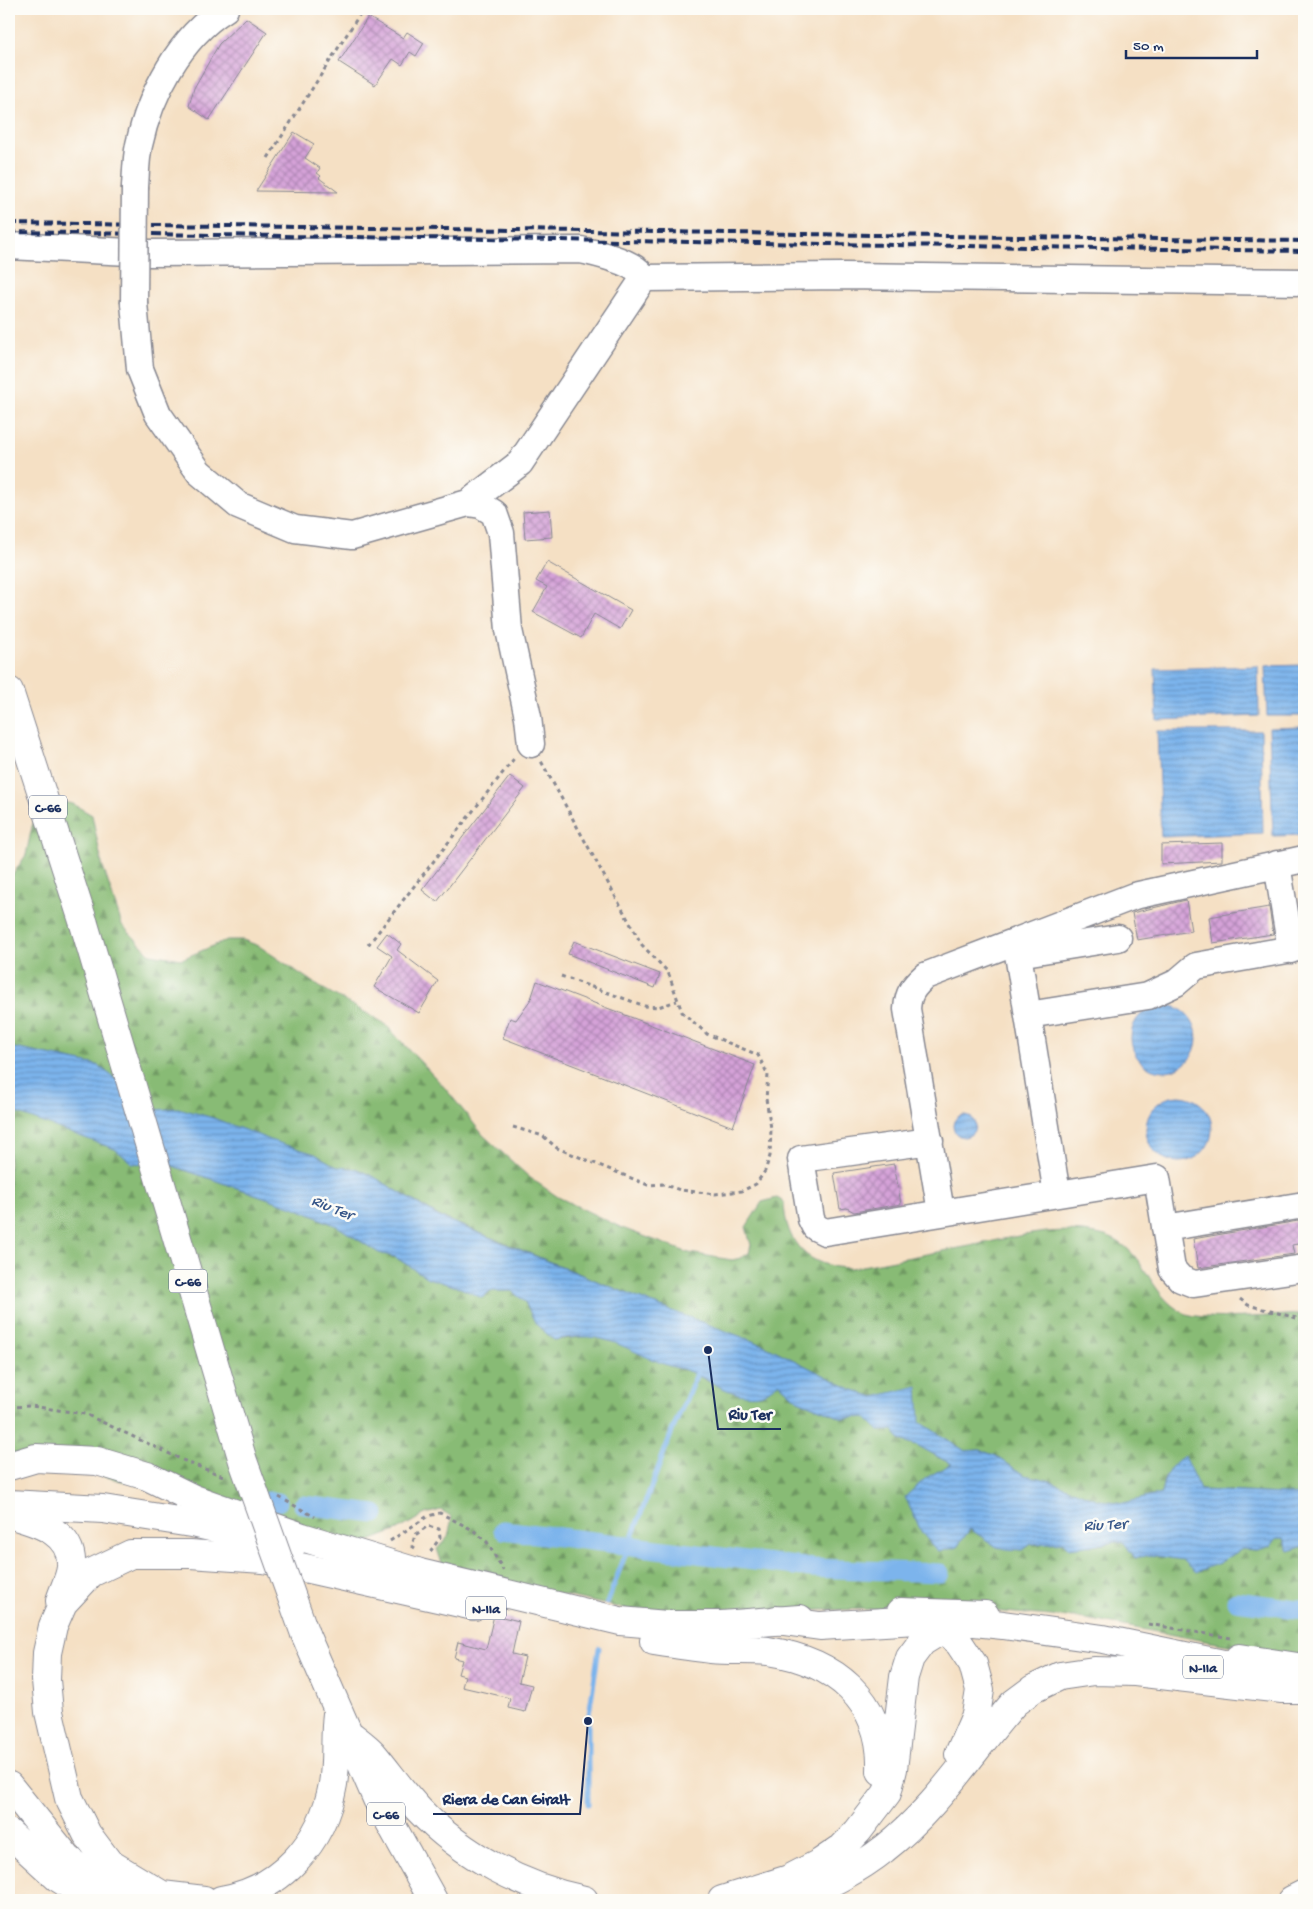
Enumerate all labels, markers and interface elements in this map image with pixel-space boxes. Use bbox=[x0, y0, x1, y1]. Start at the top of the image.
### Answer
scale bar bbox=[1126, 28, 1257, 60]
text: 50 m bbox=[1133, 38, 1164, 56]
road number: C-66 bbox=[29, 796, 67, 819]
water label: Riu Ter bbox=[308, 1192, 358, 1227]
road number: C-66 bbox=[169, 1270, 207, 1292]
callout: Riu Ter bbox=[718, 1398, 781, 1429]
text: Riu Ter bbox=[727, 1407, 774, 1426]
water label: Riu Ter bbox=[1083, 1516, 1131, 1537]
road number: N-IIa bbox=[466, 1596, 506, 1620]
road number: N-IIa bbox=[1183, 1655, 1223, 1678]
callout: Riera de Can Giralt bbox=[433, 1783, 580, 1814]
text: Riera de Can Giralt bbox=[442, 1792, 571, 1811]
road number: C-66 bbox=[367, 1802, 405, 1826]

